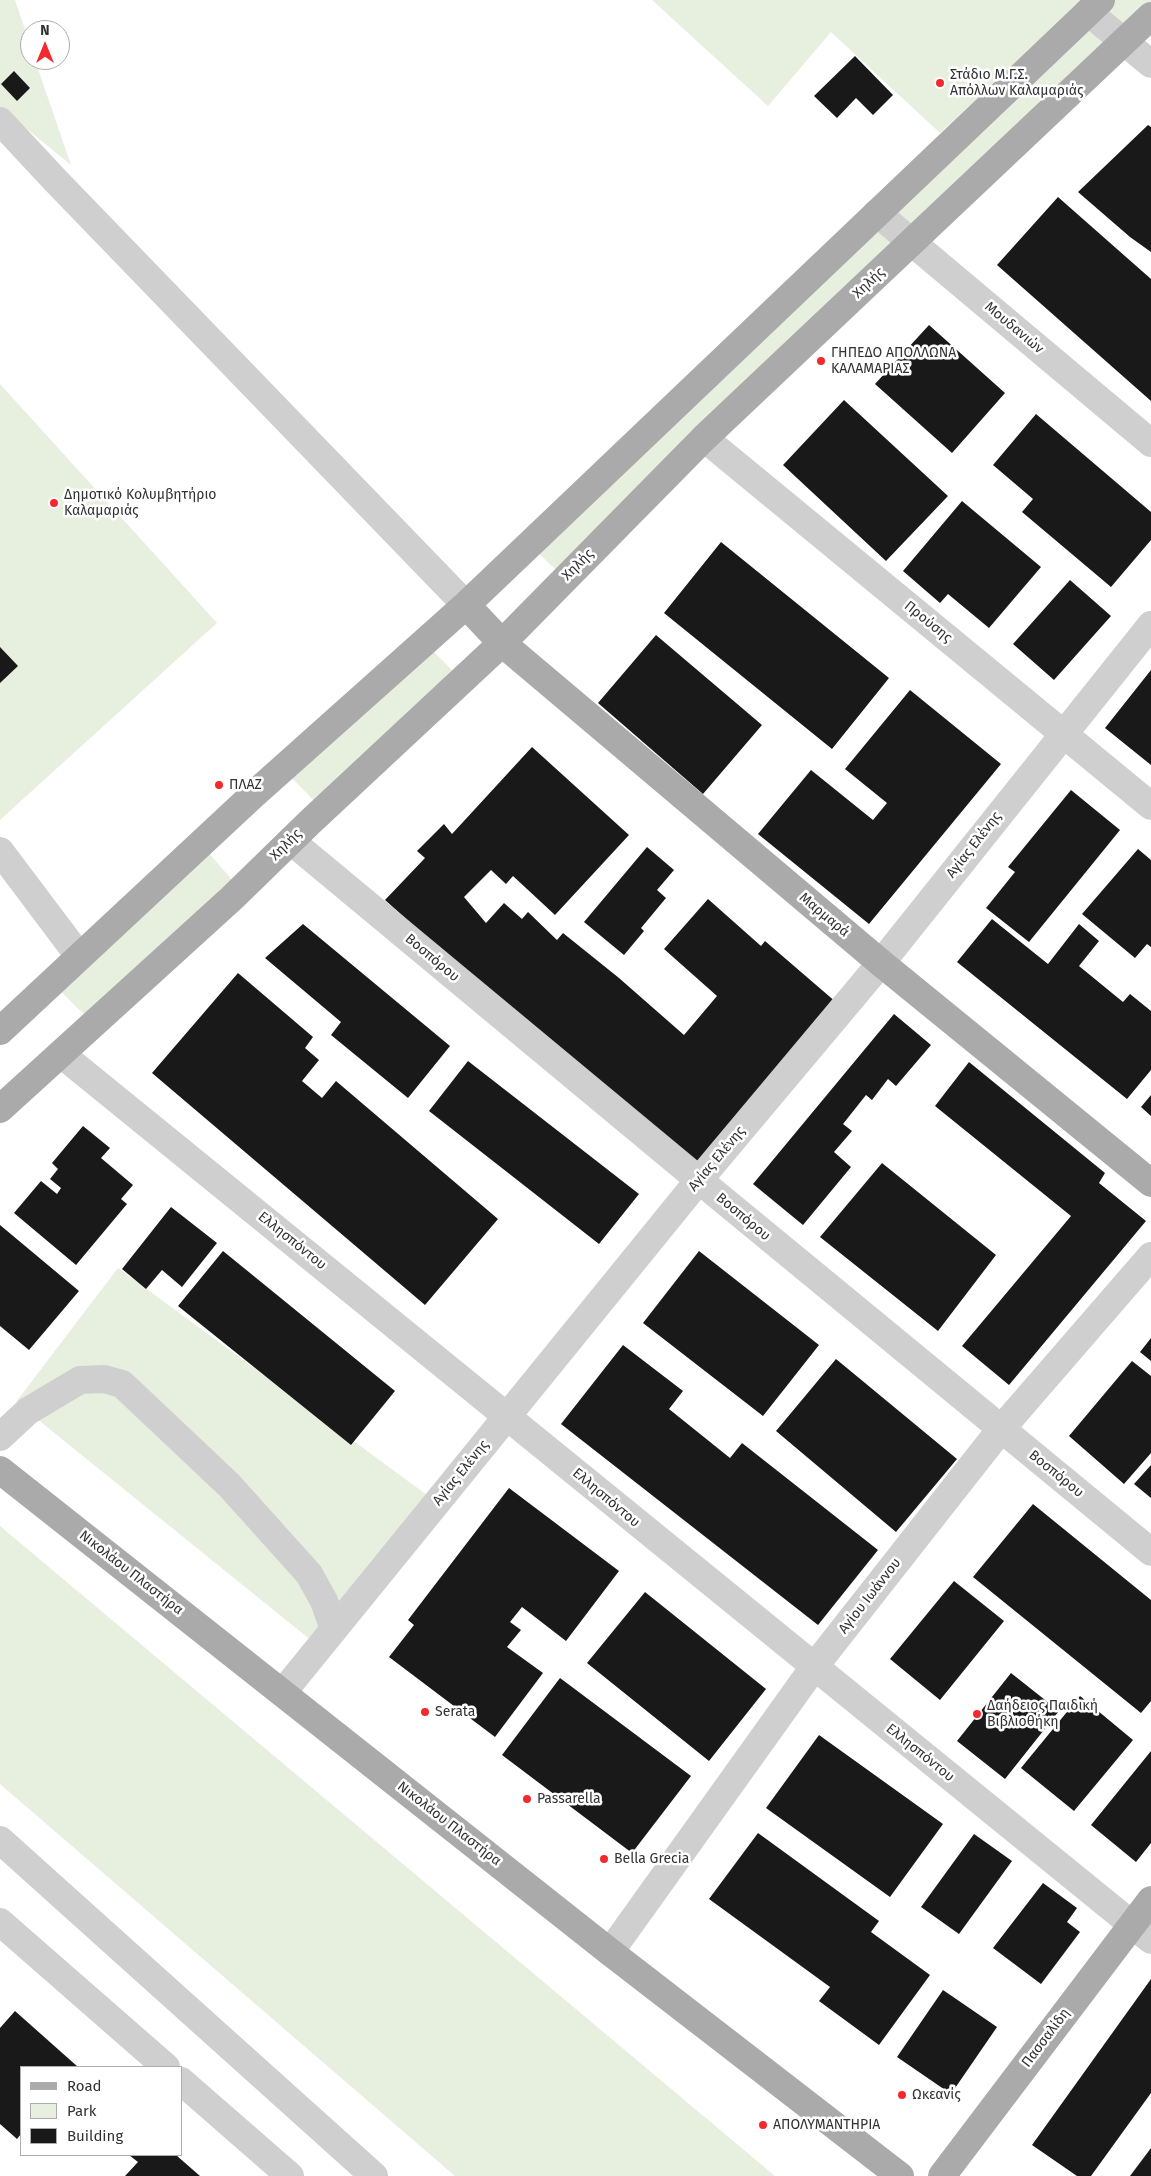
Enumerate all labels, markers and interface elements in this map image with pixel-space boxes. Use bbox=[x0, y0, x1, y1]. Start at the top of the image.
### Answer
north arrow bbox=[20, 20, 70, 70]
text: N bbox=[40, 22, 50, 39]
place label: Στάδιο Μ.Γ.Σ. Απόλλων Καλαμαριάς bbox=[950, 67, 1084, 100]
marker: Στάδιο Μ.Γ.Σ. Απόλλων Καλαμαριάς bbox=[934, 77, 946, 89]
street label: Χηλής bbox=[850, 264, 888, 302]
street label: Μουδανιών bbox=[981, 299, 1047, 357]
place label: ΓΗΠΕΔΟ ΑΠΟΛΛΩΝΑ ΚΑΛΑΜΑΡΙΑΣ bbox=[831, 345, 956, 378]
marker: ΓΗΠΕΔΟ ΑΠΟΛΛΩΝΑ ΚΑΛΑΜΑΡΙΑΣ bbox=[815, 355, 827, 367]
place label: Δημοτικό Κολυμβητήριο Καλαμαριάς bbox=[64, 487, 217, 520]
marker: Δημοτικό Κολυμβητήριο Καλαμαριάς bbox=[48, 497, 60, 509]
street label: Χηλής bbox=[559, 546, 597, 584]
street label: Προύσης bbox=[901, 598, 955, 646]
place label: ΠΛΑΖ bbox=[229, 777, 262, 793]
marker: ΠΛΑΖ bbox=[213, 779, 225, 791]
street label: Αγίας Ελένης bbox=[943, 809, 1005, 881]
street label: Χηλής bbox=[267, 826, 305, 864]
street label: Μαρμαρά bbox=[796, 889, 852, 941]
street label: Βοσπόρου bbox=[401, 930, 463, 986]
street label: Αγίας Ελένης bbox=[685, 1123, 749, 1195]
street label: Βοσπόρου bbox=[712, 1189, 774, 1245]
street label: Ελλησπόντου bbox=[255, 1208, 329, 1274]
street label: Αγίας Ελένης bbox=[429, 1437, 493, 1509]
street label: Βοσπόρου bbox=[1025, 1447, 1087, 1501]
street label: Ελλησπόντου bbox=[569, 1465, 643, 1531]
street label: Νικολάου Πλαστήρα bbox=[76, 1527, 186, 1619]
street label: Αγίου Ιωάννου bbox=[835, 1555, 905, 1637]
place label: Δαήδειος Παιδική Βιβλιοθήκη bbox=[987, 1698, 1098, 1730]
place label: Serata bbox=[435, 1704, 475, 1720]
marker: Serata bbox=[419, 1706, 431, 1718]
marker: Δαήδειος Παιδική Βιβλιοθήκη bbox=[971, 1708, 983, 1720]
street label: Ελλησπόντου bbox=[883, 1720, 957, 1786]
street label: Νικολάου Πλαστήρα bbox=[394, 1778, 504, 1870]
place label: Passarella bbox=[537, 1791, 601, 1807]
marker: Passarella bbox=[521, 1793, 533, 1805]
place label: Bella Grecia bbox=[614, 1851, 689, 1867]
marker: Bella Grecia bbox=[598, 1853, 610, 1865]
street label: Πασσαλίδη bbox=[1018, 2005, 1074, 2071]
legend bbox=[20, 2066, 182, 2156]
text: Road bbox=[67, 2077, 102, 2095]
place label: Ωκεανίς bbox=[912, 2087, 961, 2103]
marker: Ωκεανίς bbox=[896, 2089, 908, 2101]
text: Park bbox=[67, 2102, 97, 2120]
place label: ΑΠΟΛΥΜΑΝΤΗΡΙΑ bbox=[773, 2117, 880, 2133]
marker: ΑΠΟΛΥΜΑΝΤΗΡΙΑ bbox=[757, 2119, 769, 2131]
text: Building bbox=[67, 2127, 123, 2145]

